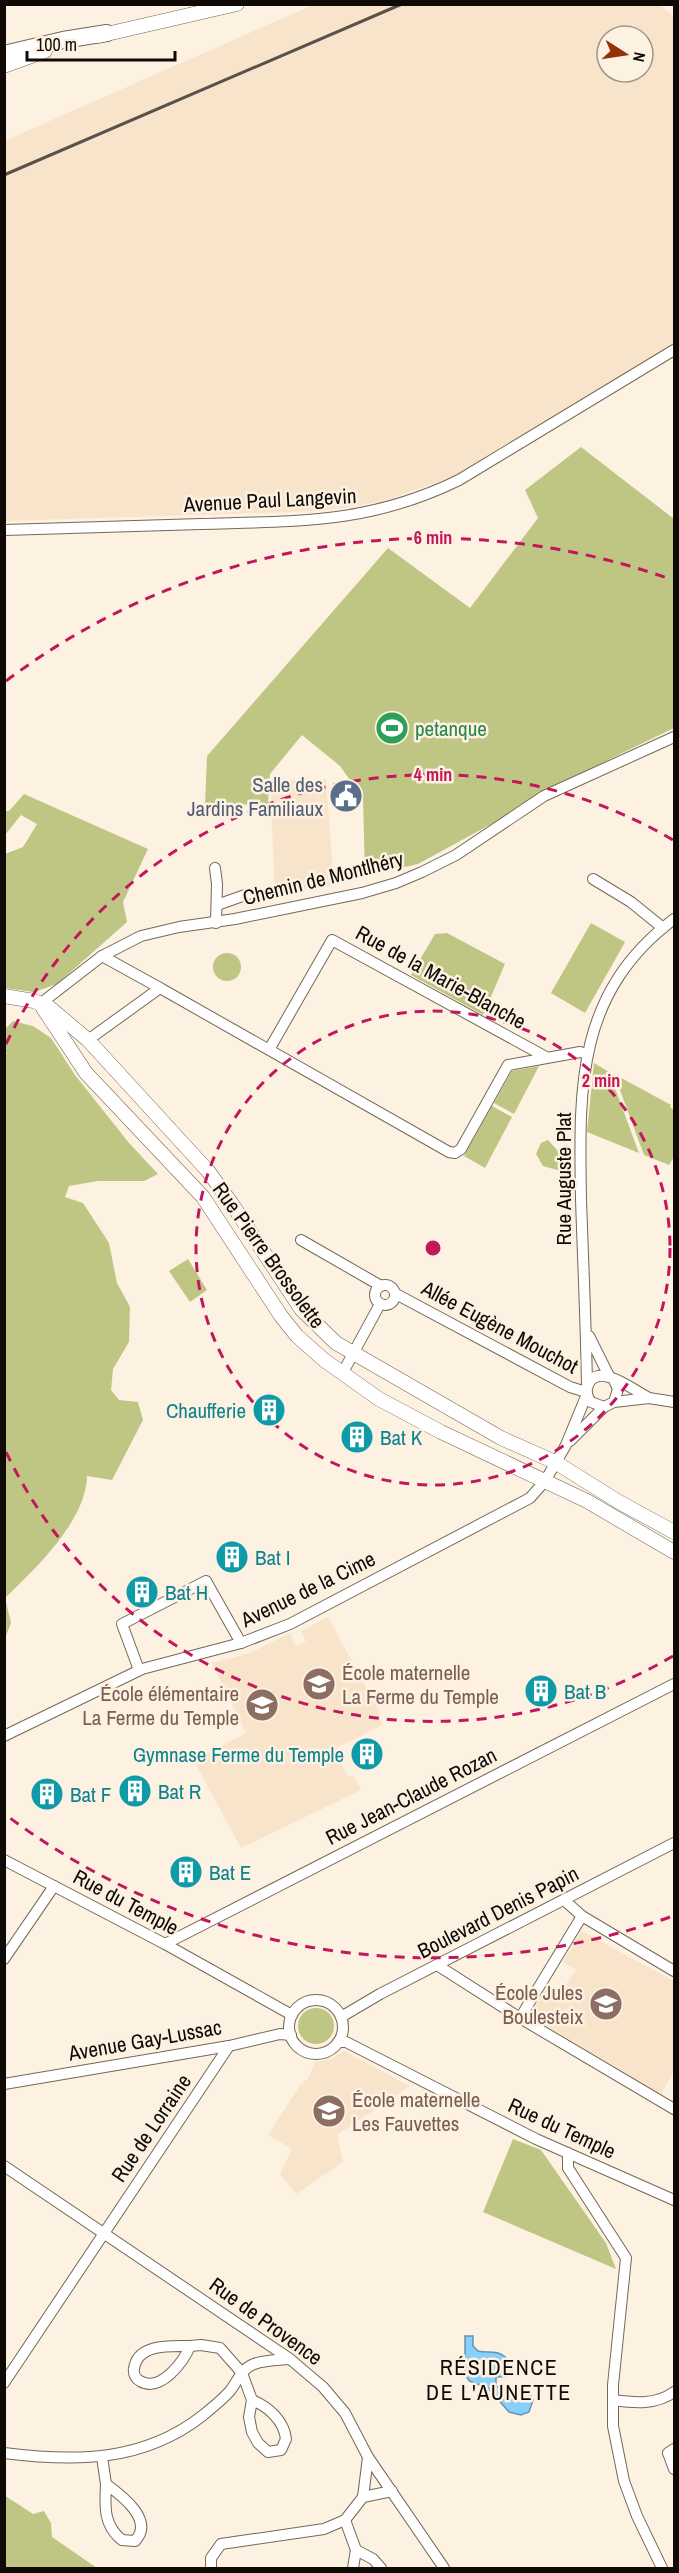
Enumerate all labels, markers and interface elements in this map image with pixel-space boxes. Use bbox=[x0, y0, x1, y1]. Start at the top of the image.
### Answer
scale bar bbox=[27, 24, 176, 62]
north arrow bbox=[595, 24, 655, 84]
text: 100 m bbox=[36, 32, 77, 57]
text: N bbox=[628, 50, 651, 64]
street label: Avenue Paul Langevin bbox=[182, 481, 357, 519]
text: 6 min bbox=[414, 525, 452, 550]
sports icon: petanque bbox=[374, 710, 410, 746]
place label: petanque bbox=[415, 714, 487, 743]
text: 4 min bbox=[414, 762, 452, 787]
place label: Salle des Jardins Familiaux bbox=[187, 770, 323, 823]
public building icon: Salle des Jardins Familiaux bbox=[328, 778, 364, 814]
street label: Chemin de Montlhéry bbox=[240, 844, 407, 912]
street label: Rue de la Marie-Blanche bbox=[351, 918, 531, 1036]
text: 2 min bbox=[582, 1068, 620, 1093]
street label: Rue Auguste Plat bbox=[549, 1112, 578, 1246]
street label: Rue Pierre Brossolette bbox=[206, 1176, 332, 1334]
centre of rings bbox=[423, 1238, 443, 1258]
street label: Allée Eugène Mouchot bbox=[416, 1273, 583, 1381]
building icon: Chaufferie bbox=[251, 1392, 287, 1428]
place label: Chaufferie bbox=[166, 1396, 246, 1425]
building icon: Bat K bbox=[339, 1419, 375, 1455]
place label: Bat K bbox=[380, 1423, 423, 1452]
building icon: Bat I bbox=[214, 1539, 250, 1575]
place label: Bat I bbox=[255, 1543, 290, 1572]
street label: Avenue de la Cime bbox=[235, 1544, 380, 1635]
building icon: Bat H bbox=[124, 1574, 160, 1610]
place label: Bat H bbox=[165, 1578, 208, 1607]
place label: École maternelle La Ferme du Temple bbox=[342, 1658, 499, 1711]
school or university icon: École maternelle La Ferme du Temple bbox=[301, 1666, 337, 1702]
building icon: Bat B bbox=[523, 1673, 559, 1709]
place label: Bat B bbox=[564, 1677, 606, 1706]
place label: École élémentaire La Ferme du Temple bbox=[82, 1679, 239, 1732]
school or university icon: École élémentaire La Ferme du Temple bbox=[244, 1687, 280, 1723]
building icon: Gymnase Ferme du Temple bbox=[349, 1736, 385, 1772]
place label: Gymnase Ferme du Temple bbox=[133, 1740, 344, 1769]
street label: Rue Jean-Claude Rozan bbox=[320, 1740, 502, 1852]
building icon: Bat R bbox=[117, 1773, 153, 1809]
building icon: Bat F bbox=[29, 1776, 65, 1812]
place label: Bat R bbox=[158, 1777, 201, 1806]
place label: Bat F bbox=[70, 1780, 111, 1809]
building icon: Bat E bbox=[168, 1854, 204, 1890]
place label: Bat E bbox=[209, 1858, 251, 1887]
street label: Boulevard Denis Papin bbox=[413, 1859, 583, 1965]
street label: Rue du Temple bbox=[68, 1862, 184, 1942]
place label: École Jules Boulesteix bbox=[495, 1978, 583, 2031]
school or university icon: École Jules Boulesteix bbox=[588, 1986, 624, 2022]
street label: Avenue Gay-Lussac bbox=[65, 2012, 224, 2068]
street label: Rue de Lorraine bbox=[104, 2068, 198, 2188]
place label: École maternelle Les Fauvettes bbox=[352, 2085, 480, 2138]
street label: Rue du Temple bbox=[504, 2090, 620, 2166]
school or university icon: École maternelle Les Fauvettes bbox=[311, 2093, 347, 2129]
street label: Rue de Provence bbox=[204, 2270, 328, 2372]
district label: RÉSIDENCE DE L'AUNETTE bbox=[426, 2352, 572, 2407]

